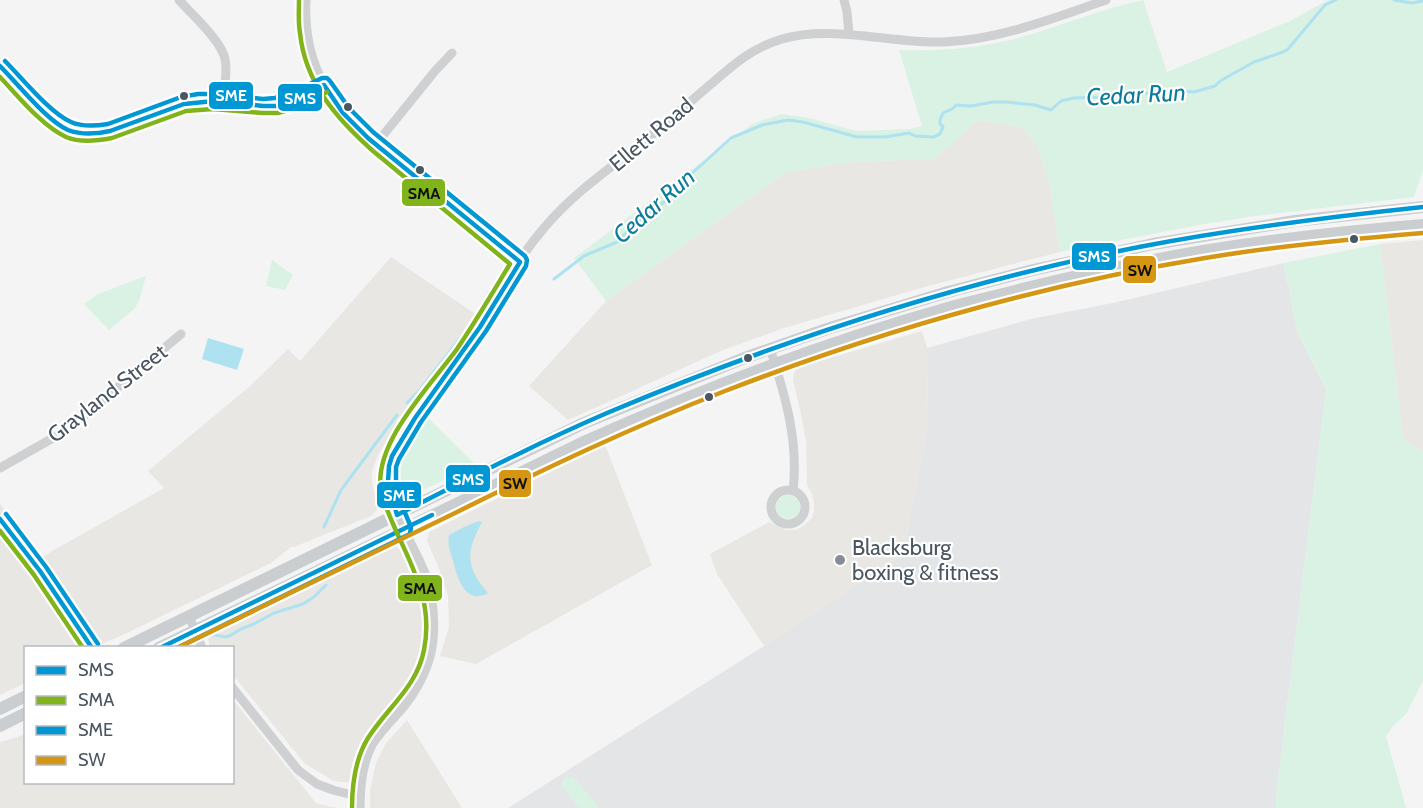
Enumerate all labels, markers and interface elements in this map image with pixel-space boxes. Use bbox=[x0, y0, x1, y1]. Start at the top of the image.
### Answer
water label: Cedar Run bbox=[1086, 77, 1186, 112]
line badge: SME bbox=[208, 81, 254, 110]
line badge: SMS bbox=[277, 83, 323, 112]
text: SME bbox=[215, 86, 247, 105]
text: SMS bbox=[284, 89, 316, 108]
unlabelled marker bbox=[178, 90, 190, 102]
street label: Ellett Road bbox=[604, 92, 699, 177]
unlabelled marker bbox=[342, 101, 354, 113]
water label: Cedar Run bbox=[607, 162, 701, 249]
unlabelled marker bbox=[414, 164, 426, 176]
line badge: SMA bbox=[401, 178, 446, 207]
text: SMA bbox=[408, 184, 440, 203]
unlabelled marker bbox=[1348, 233, 1360, 245]
line badge: SMS bbox=[1071, 242, 1117, 271]
text: SMS bbox=[1078, 247, 1110, 266]
line badge: SW bbox=[1122, 255, 1157, 284]
text: SW bbox=[1128, 261, 1153, 280]
street label: Grayland Street bbox=[42, 338, 173, 448]
unlabelled marker bbox=[742, 352, 754, 364]
unlabelled marker bbox=[703, 391, 715, 403]
line badge: SMS bbox=[445, 464, 491, 493]
line badge: SW bbox=[498, 469, 532, 498]
text: SMS bbox=[452, 470, 484, 489]
text: SW bbox=[503, 474, 528, 493]
line badge: SME bbox=[376, 481, 422, 509]
text: SME bbox=[383, 486, 415, 505]
place label: Blacksburg boxing & fitness bbox=[852, 534, 999, 586]
marker: Blacksburg boxing & fitness bbox=[833, 553, 847, 567]
line badge: SMA bbox=[397, 574, 443, 602]
text: SMA bbox=[404, 579, 436, 598]
legend bbox=[24, 646, 234, 784]
text: SMS bbox=[78, 659, 114, 681]
text: SMA bbox=[78, 689, 114, 711]
text: SME bbox=[78, 719, 113, 741]
text: SW bbox=[78, 749, 106, 771]

